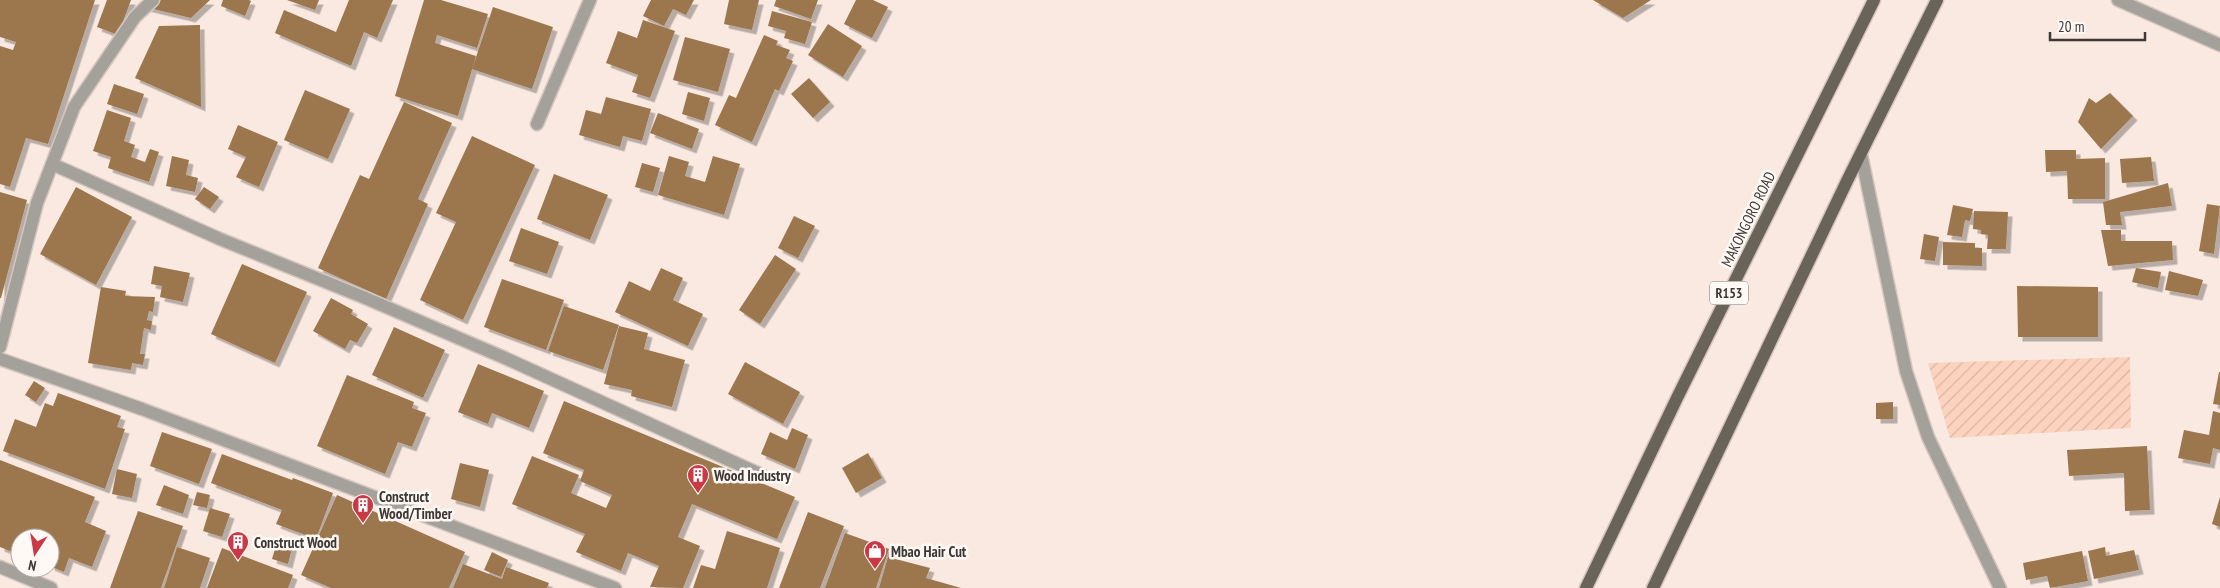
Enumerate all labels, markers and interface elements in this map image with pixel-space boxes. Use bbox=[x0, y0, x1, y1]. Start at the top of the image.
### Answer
scale bar bbox=[2050, 10, 2145, 42]
text: 20 m bbox=[2058, 17, 2084, 36]
street label: MAKONGORO ROAD bbox=[1717, 168, 1779, 270]
road number: R153 bbox=[1710, 282, 1748, 304]
building icon: Wood Industry bbox=[686, 463, 710, 494]
place label: Wood Industry bbox=[713, 466, 792, 485]
place label: Construct Wood/Timber bbox=[378, 487, 453, 523]
building icon: Construct Wood/Timber bbox=[351, 493, 375, 524]
north arrow bbox=[10, 528, 60, 578]
building icon: Construct Wood bbox=[226, 530, 250, 561]
place label: Construct Wood bbox=[254, 533, 337, 552]
shop icon: Mbao Hair Cut bbox=[863, 539, 887, 570]
place label: Mbao Hair Cut bbox=[891, 542, 967, 561]
text: N bbox=[27, 556, 38, 575]

